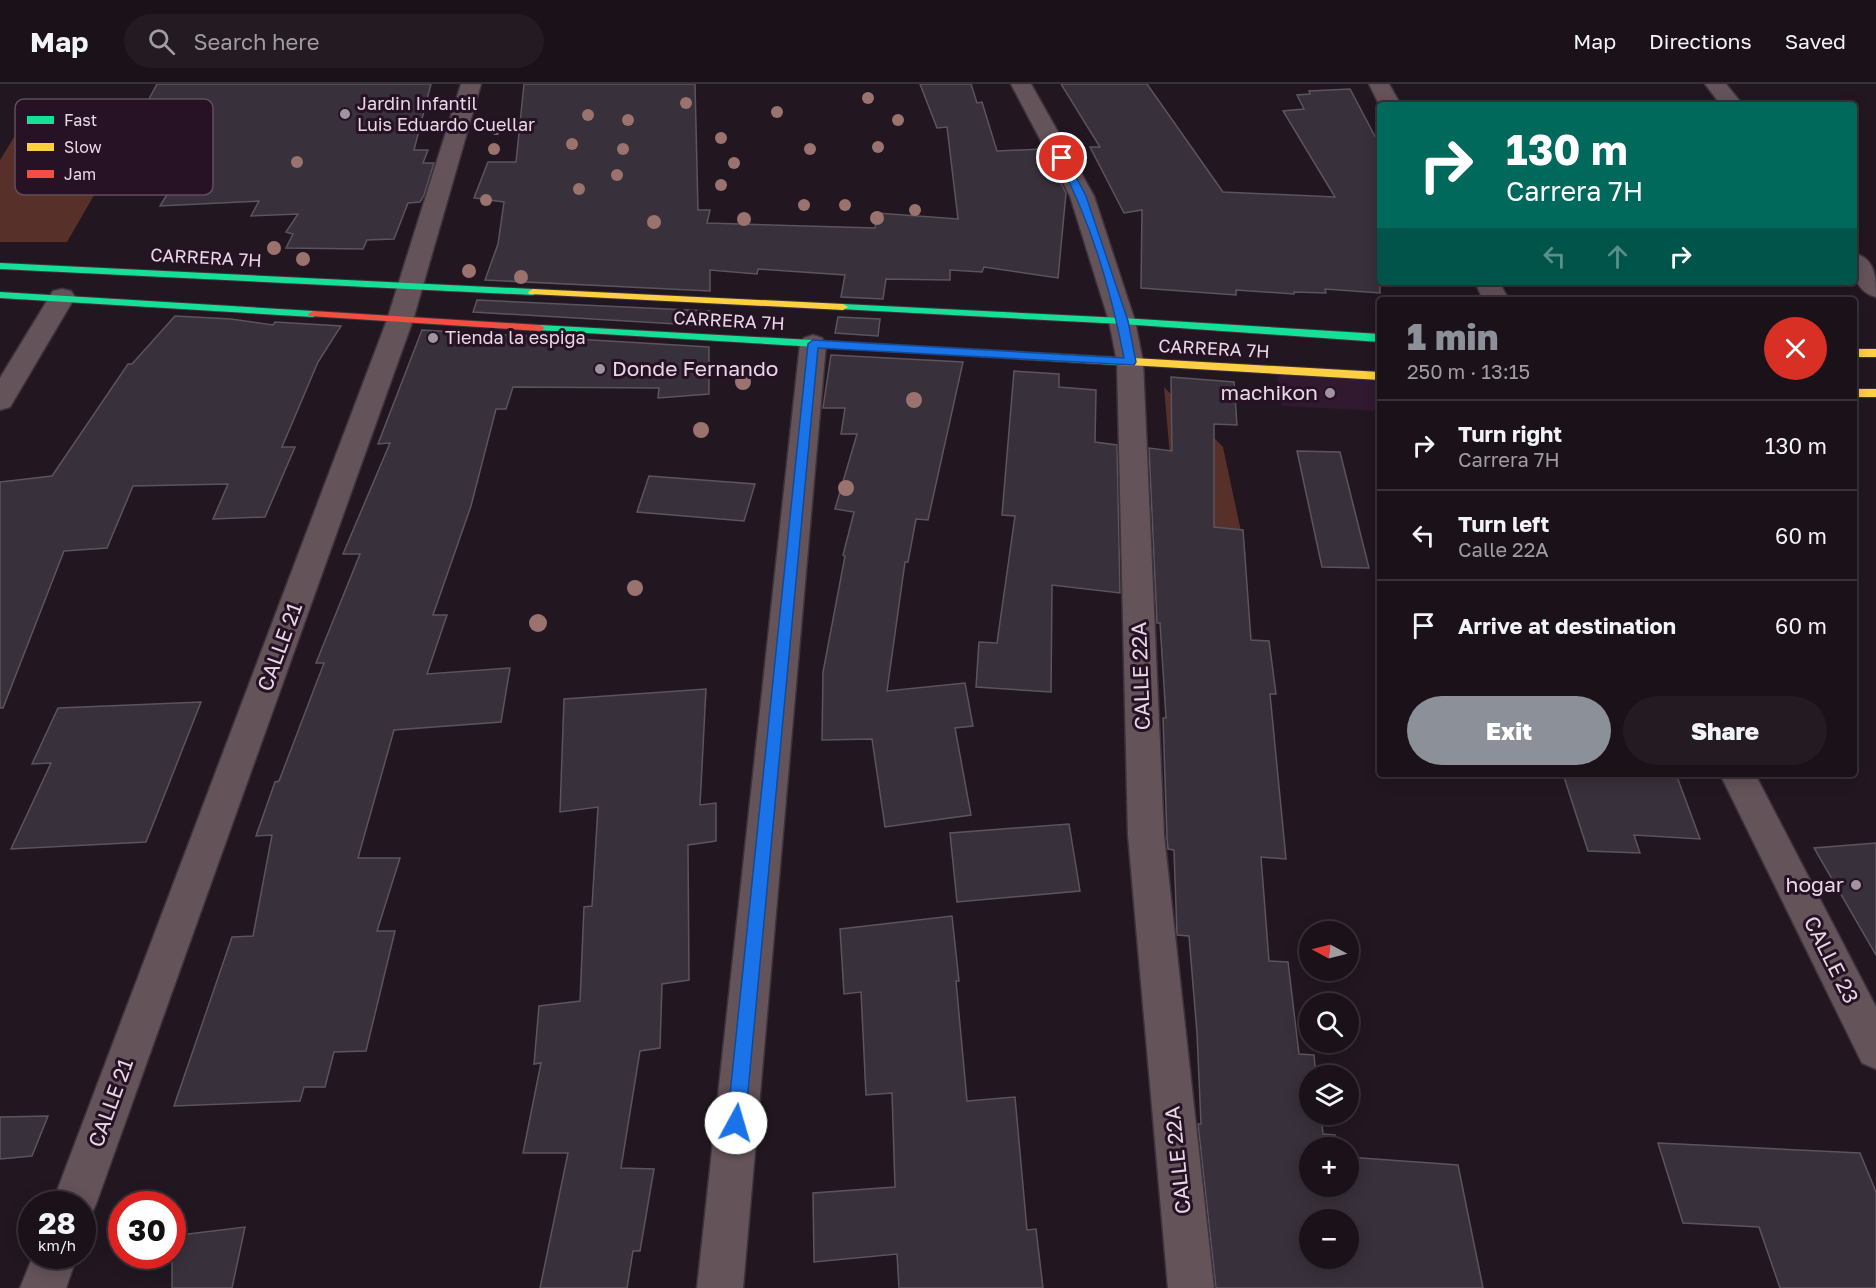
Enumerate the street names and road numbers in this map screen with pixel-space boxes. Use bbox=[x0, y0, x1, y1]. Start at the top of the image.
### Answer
street label: CARRERA 7H bbox=[150, 243, 262, 271]
street label: CARRERA 7H bbox=[673, 306, 785, 334]
street label: CARRERA 7H bbox=[1158, 334, 1270, 362]
street label: CALLE 21 bbox=[251, 599, 307, 694]
street label: CALLE 22A bbox=[1125, 621, 1155, 731]
street label: CALLE 23 bbox=[1799, 912, 1865, 1008]
street label: CALLE 21 bbox=[82, 1055, 138, 1150]
street label: CALLE 22A bbox=[1158, 1105, 1196, 1215]

